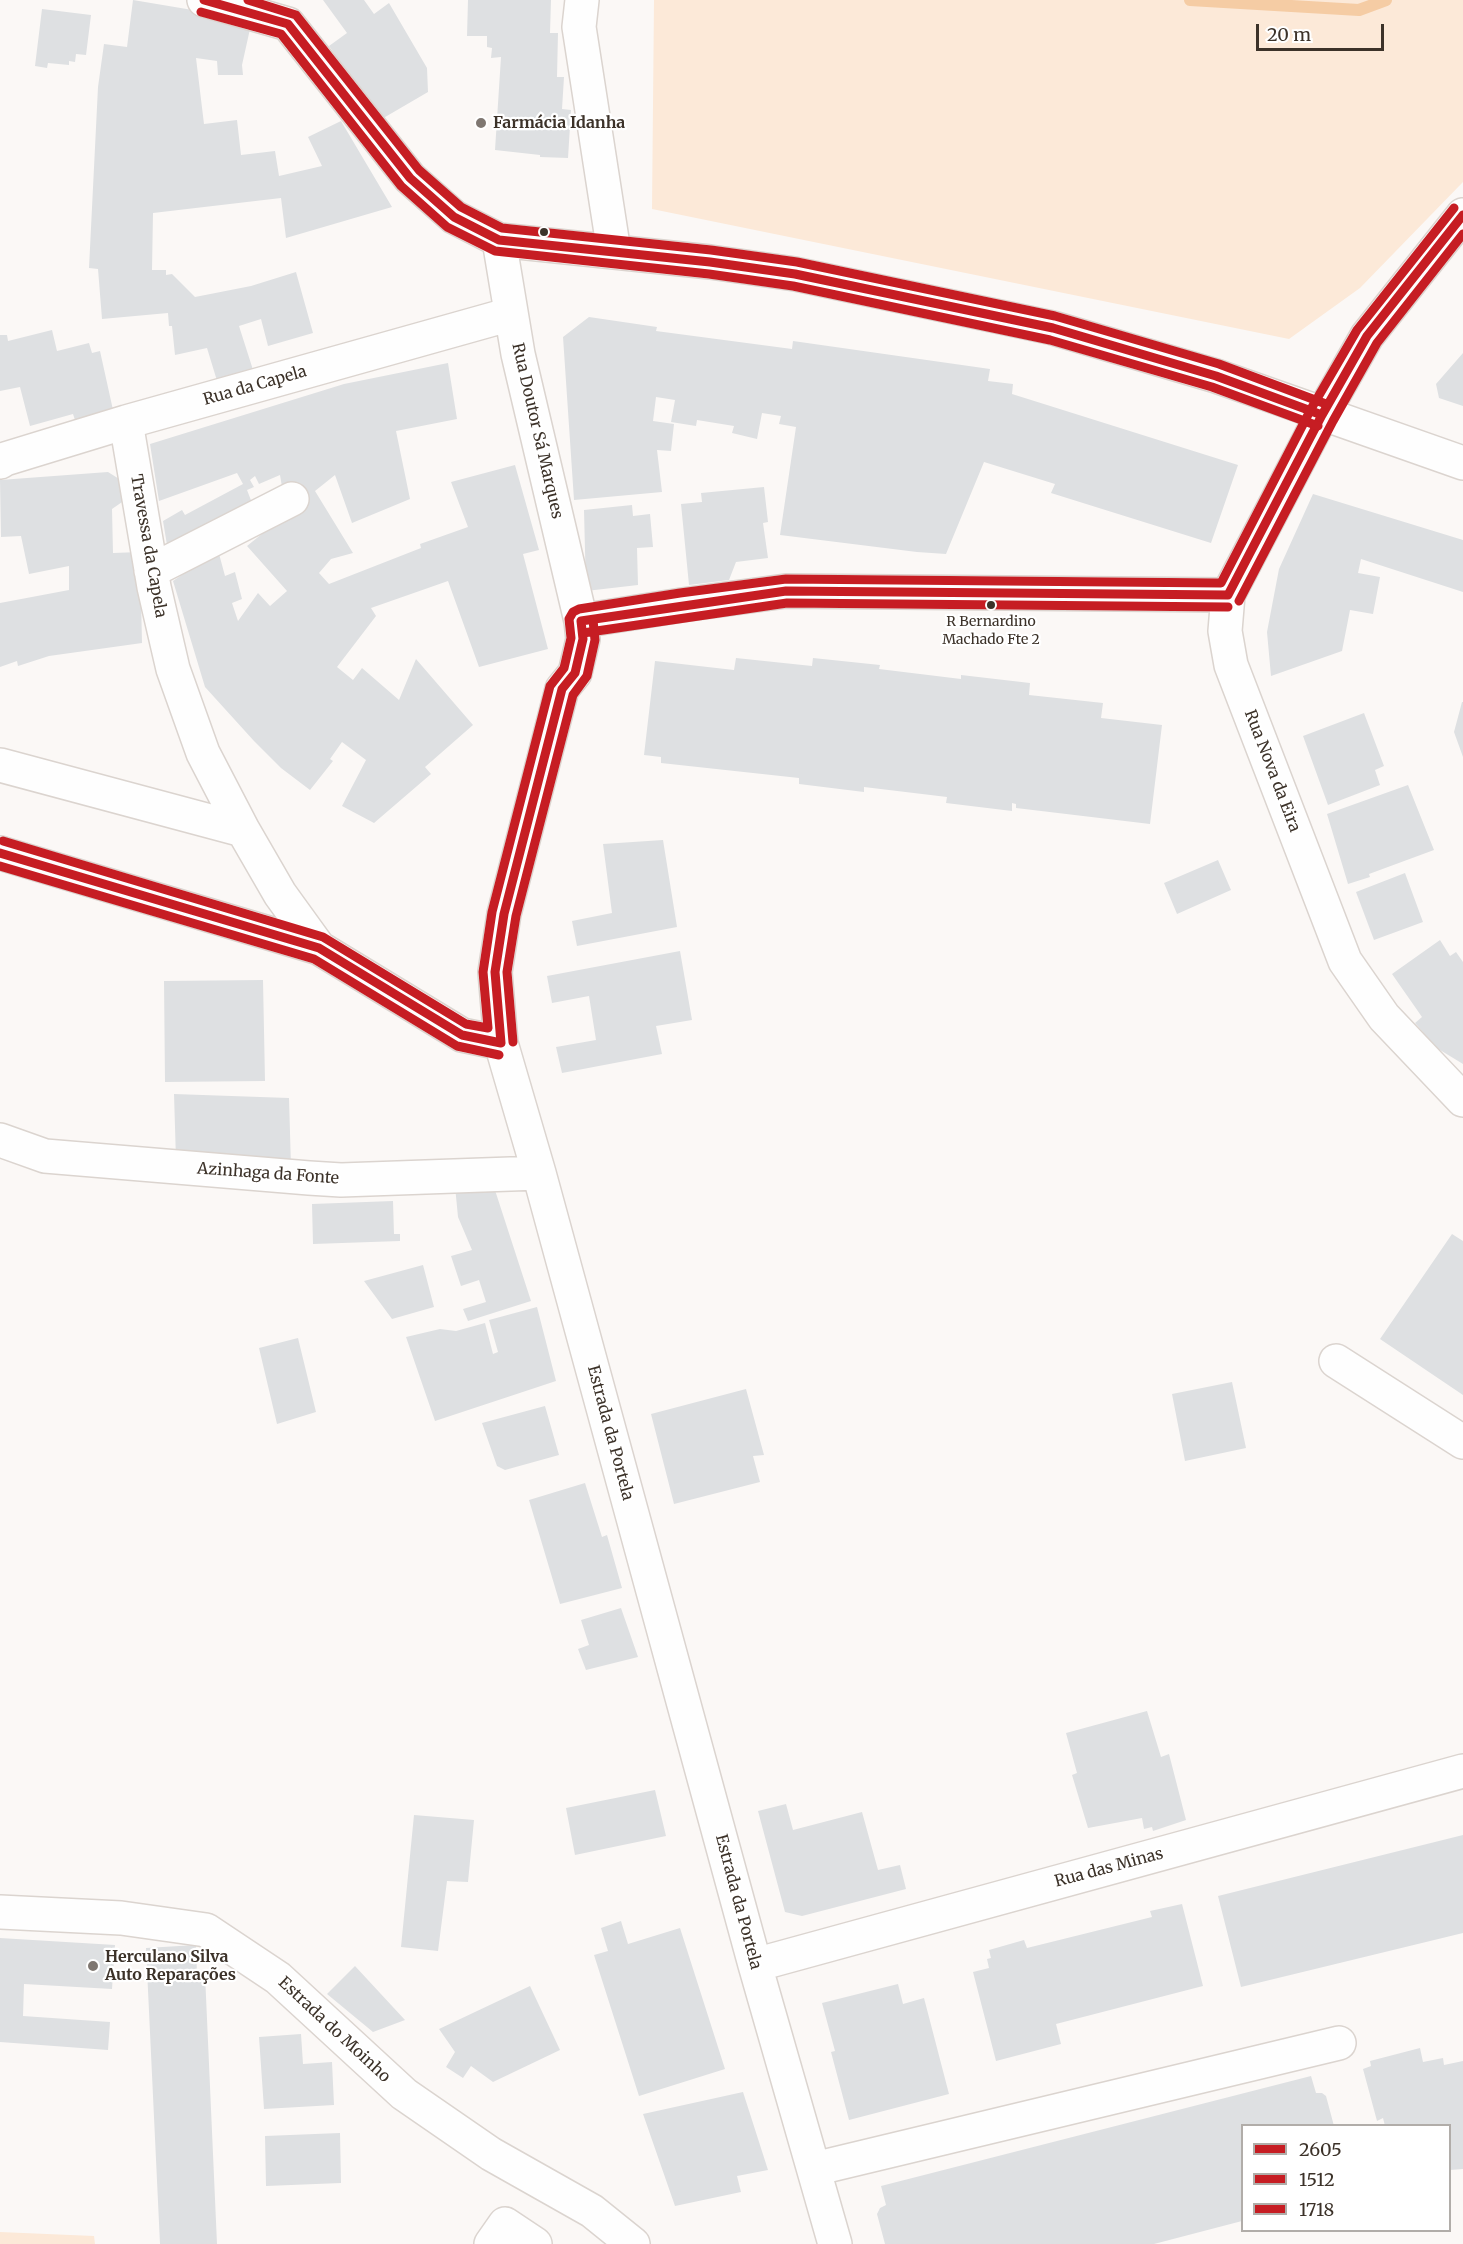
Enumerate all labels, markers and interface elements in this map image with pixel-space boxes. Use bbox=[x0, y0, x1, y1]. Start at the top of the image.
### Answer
scale bar bbox=[1259, 12, 1386, 50]
text: 20 m bbox=[1267, 23, 1311, 46]
place label: Farmácia Idanha bbox=[493, 113, 625, 133]
marker: Farmácia Idanha bbox=[474, 116, 488, 130]
unlabelled marker bbox=[538, 226, 550, 238]
street label: Rua Doutor Sá Marques bbox=[507, 341, 567, 521]
street label: Rua da Capela bbox=[201, 362, 309, 410]
street label: Travessa da Capela bbox=[126, 473, 170, 619]
marker: R Bernardino Machado Fte 2 bbox=[985, 599, 997, 611]
place label: R Bernardino Machado Fte 2 bbox=[942, 614, 1040, 646]
street label: Rua Nova da Eira bbox=[1240, 707, 1304, 835]
street label: Azinhaga da Fonte bbox=[196, 1159, 340, 1189]
street label: Estrada da Portela bbox=[583, 1363, 637, 1503]
street label: Estrada da Portela bbox=[711, 1832, 765, 1972]
street label: Rua das Minas bbox=[1053, 1844, 1165, 1892]
place label: Herculano Silva Auto Reparações bbox=[105, 1947, 236, 1985]
marker: Herculano Silva Auto Reparações bbox=[86, 1959, 100, 1973]
street label: Estrada do Moinho bbox=[274, 1973, 394, 2087]
legend bbox=[1241, 2124, 1451, 2232]
text: 2605 bbox=[1299, 2138, 1342, 2161]
text: 1512 bbox=[1299, 2168, 1335, 2191]
text: 1718 bbox=[1299, 2198, 1334, 2221]

